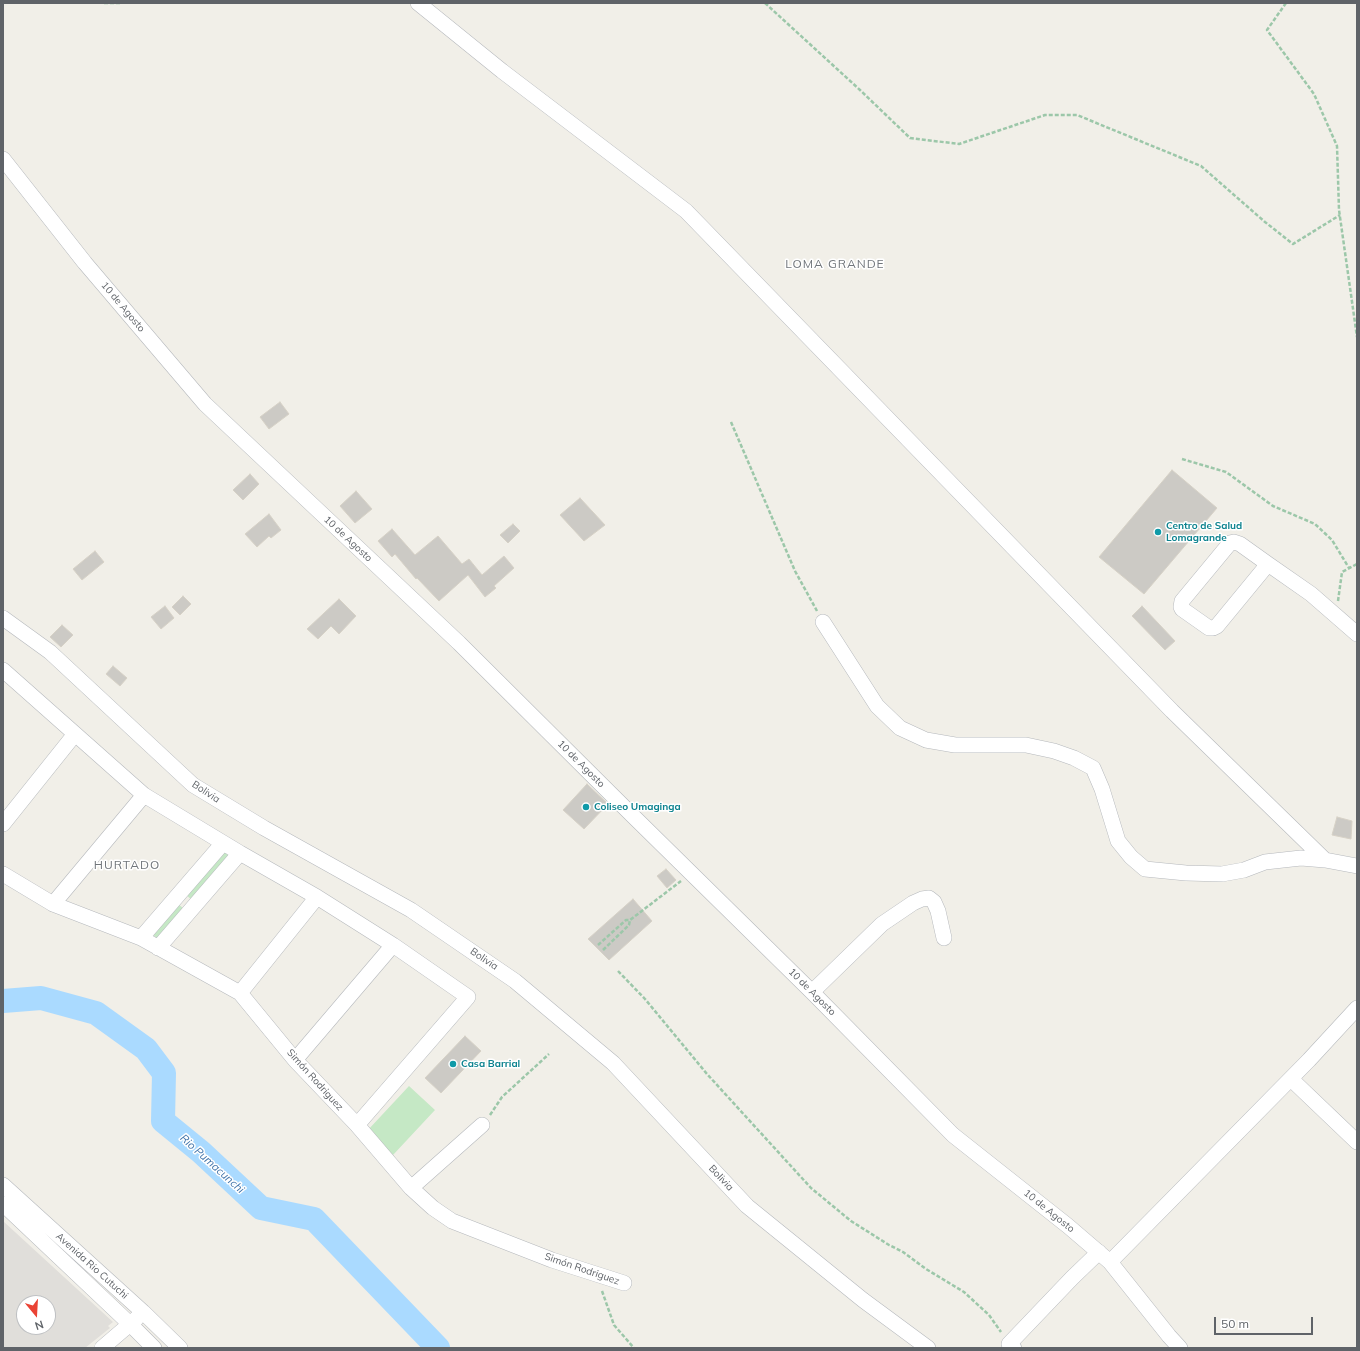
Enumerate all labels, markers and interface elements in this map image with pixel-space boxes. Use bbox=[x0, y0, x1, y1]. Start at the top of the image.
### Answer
district label: LOMA GRANDE bbox=[785, 257, 885, 271]
street label: 10 de Agosto bbox=[99, 279, 147, 335]
street label: 10 de Agosto bbox=[321, 514, 375, 564]
place label: Centro de Salud Lomagrande bbox=[1166, 520, 1242, 544]
marker: Centro de Salud Lomagrande bbox=[1153, 527, 1163, 537]
street label: 10 de Agosto bbox=[555, 738, 607, 790]
street label: Bolivia bbox=[190, 779, 222, 805]
place label: Coliseo Umaginga bbox=[594, 801, 681, 813]
marker: Coliseo Umaginga bbox=[581, 802, 591, 812]
district label: HURTADO bbox=[94, 858, 160, 872]
street label: Bolivia bbox=[468, 945, 500, 973]
street label: 10 de Agosto bbox=[786, 966, 838, 1018]
street label: Simón Rodriguez bbox=[284, 1047, 346, 1113]
place label: Casa Barrial bbox=[461, 1058, 520, 1070]
marker: Casa Barrial bbox=[448, 1059, 458, 1069]
water label: Rio Pumacunchi bbox=[177, 1132, 247, 1196]
street label: Bolivia bbox=[706, 1163, 736, 1193]
street label: 10 de Agosto bbox=[1021, 1187, 1077, 1235]
street label: Avenida Rio Cutuchi bbox=[53, 1230, 131, 1302]
street label: Simón Rodriguez bbox=[543, 1251, 621, 1287]
north arrow bbox=[16, 1295, 56, 1335]
scale bar bbox=[1216, 1309, 1315, 1335]
text: 50 m bbox=[1221, 1316, 1249, 1331]
text: N bbox=[33, 1318, 46, 1333]

